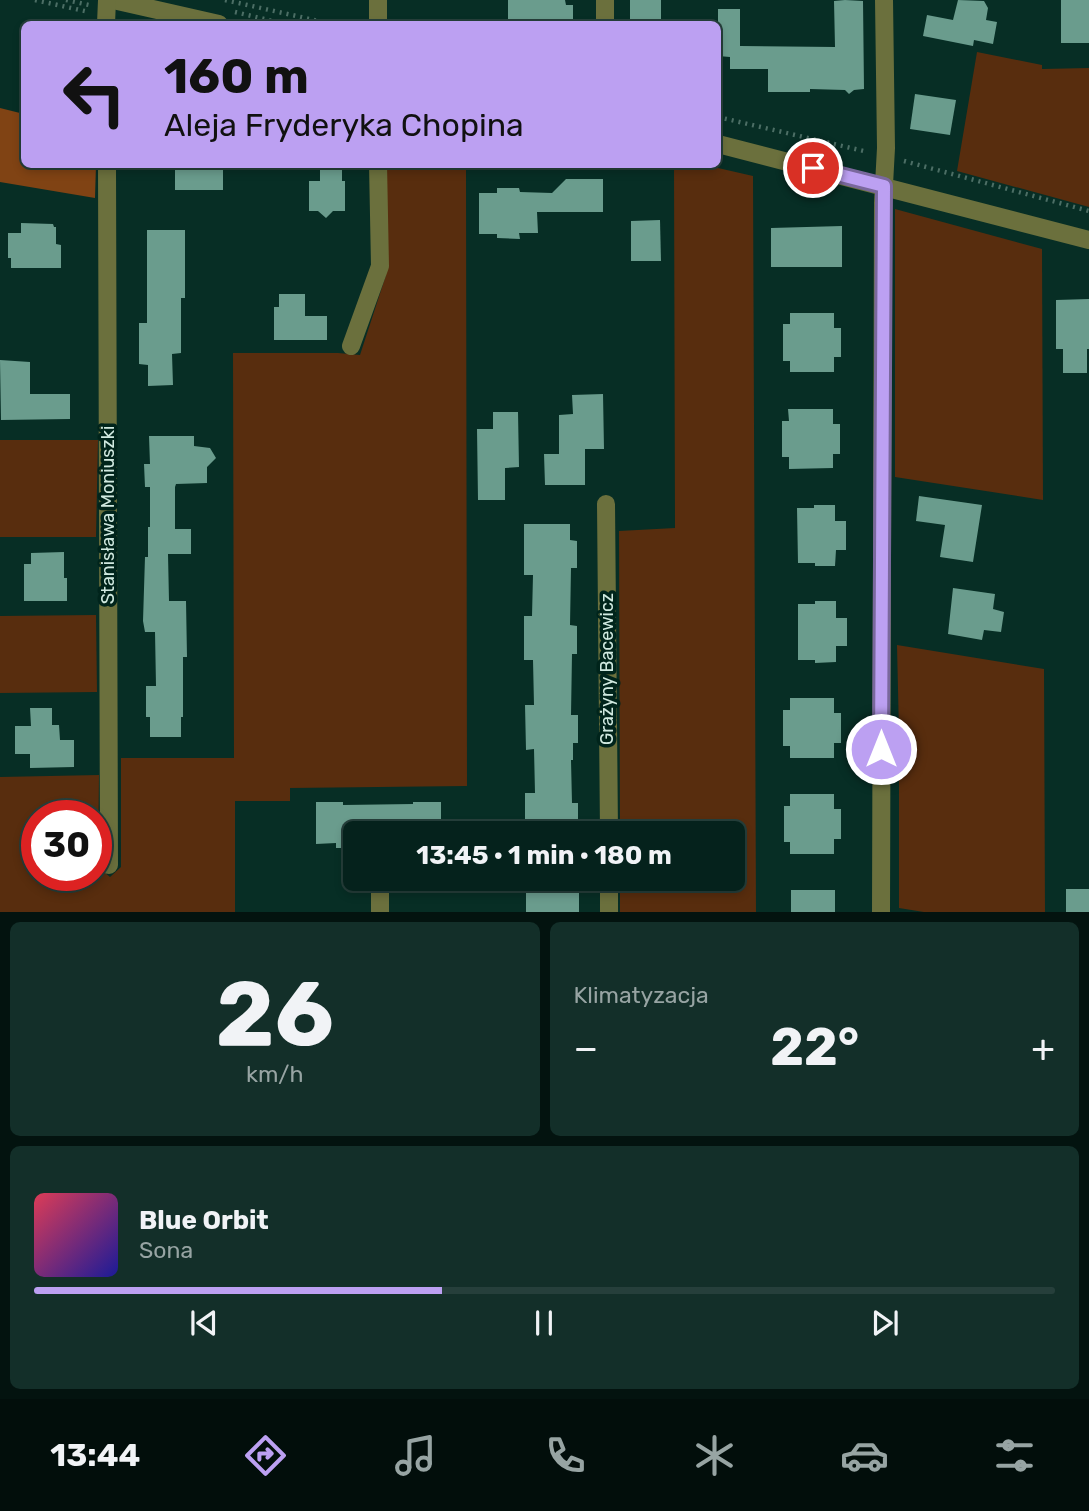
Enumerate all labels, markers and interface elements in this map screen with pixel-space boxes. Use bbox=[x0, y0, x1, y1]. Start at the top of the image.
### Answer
text: 160 m bbox=[164, 47, 309, 105]
icon: left bbox=[49, 49, 140, 140]
text: Aleja Fryderyka Chopina bbox=[164, 106, 524, 144]
pin bbox=[783, 138, 843, 198]
icon: arrive bbox=[794, 149, 832, 187]
street label: Stanisława Moniuszki bbox=[97, 426, 119, 604]
street label: Grażyny Bacewicz bbox=[596, 593, 618, 745]
position arrow bbox=[844, 712, 918, 786]
speed limit sign: 30 bbox=[21, 800, 112, 891]
text: 13:45 · 1 min · 180 m bbox=[416, 840, 672, 871]
text: 26 bbox=[216, 960, 334, 1068]
text: Klimatyzacja bbox=[574, 981, 709, 1009]
text: 22° bbox=[770, 1016, 859, 1078]
text: − bbox=[574, 1025, 598, 1071]
text: + bbox=[1031, 1025, 1055, 1071]
text: km/h bbox=[246, 1060, 303, 1088]
text: Blue Orbit bbox=[139, 1205, 269, 1236]
text: Sona bbox=[139, 1236, 193, 1264]
icon: previous bbox=[185, 1304, 223, 1342]
icon: pause bbox=[525, 1304, 563, 1342]
icon: next bbox=[866, 1304, 904, 1342]
icon: directions bbox=[241, 1431, 290, 1480]
icon: music bbox=[391, 1431, 440, 1480]
icon: phone bbox=[541, 1431, 590, 1480]
icon: climate bbox=[690, 1431, 739, 1480]
icon: car bbox=[840, 1431, 889, 1480]
icon: filters bbox=[990, 1431, 1039, 1480]
text: 13:44 bbox=[50, 1436, 140, 1474]

